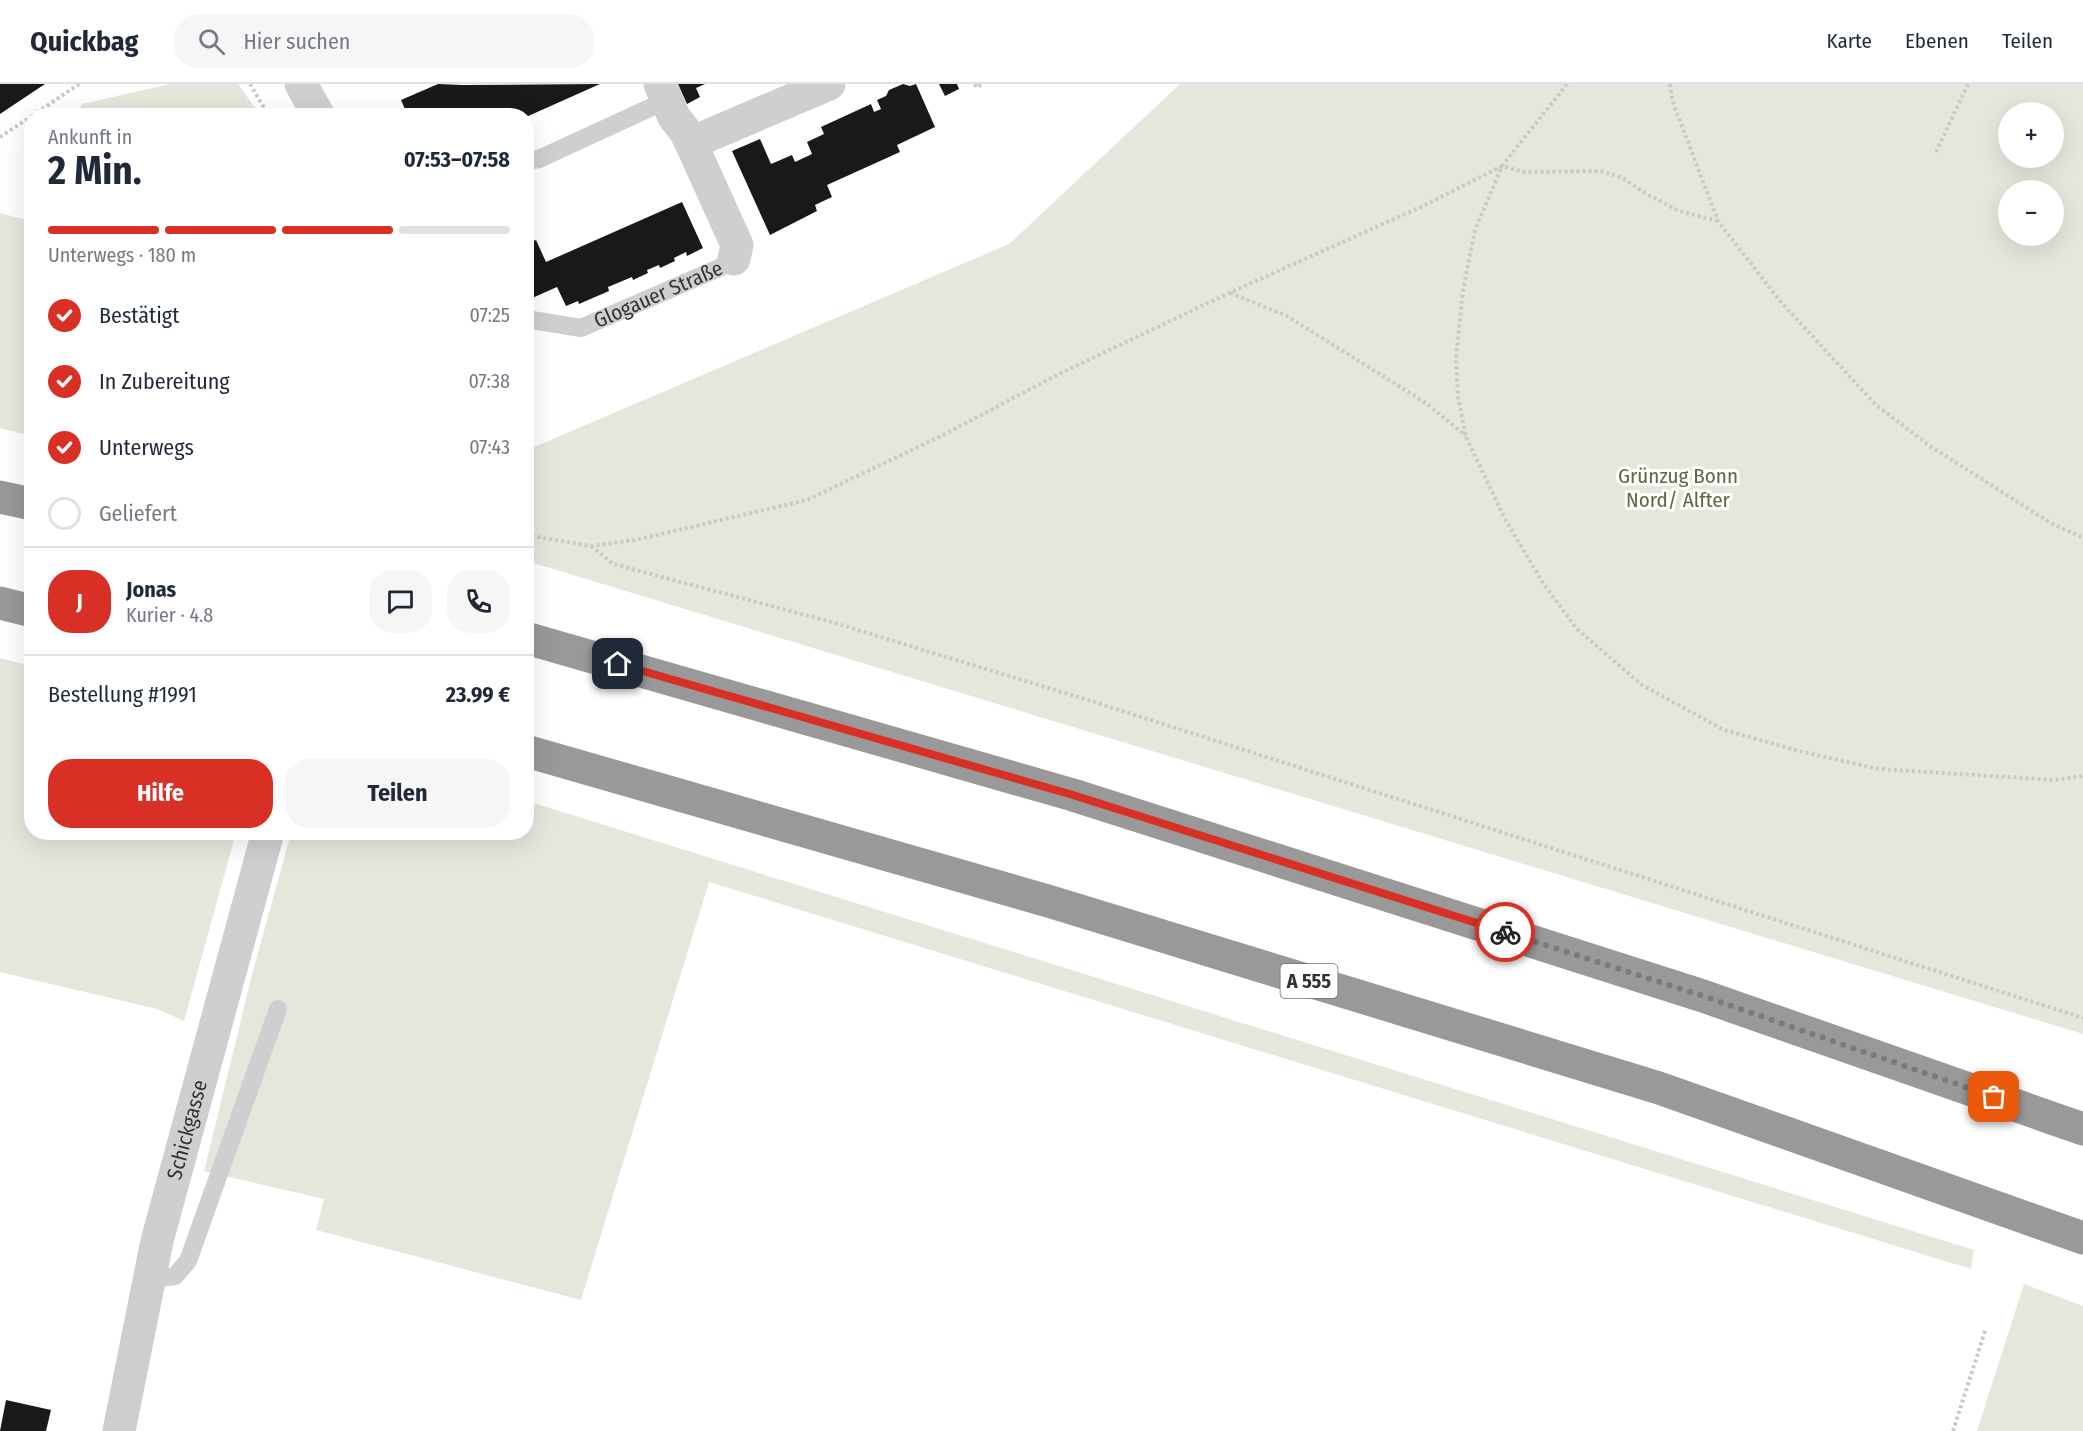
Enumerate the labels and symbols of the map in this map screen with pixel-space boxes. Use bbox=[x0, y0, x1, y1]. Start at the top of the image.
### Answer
street label: Glogauer Straße bbox=[590, 255, 727, 334]
park label: Grünzug Bonn Nord/ Alfter bbox=[1618, 463, 1738, 513]
pin bbox=[592, 638, 643, 689]
courier bbox=[1475, 902, 1535, 962]
road number: A 555 bbox=[1280, 964, 1338, 998]
pin bbox=[1968, 1071, 2019, 1122]
street label: Schickgasse bbox=[161, 1077, 213, 1183]

